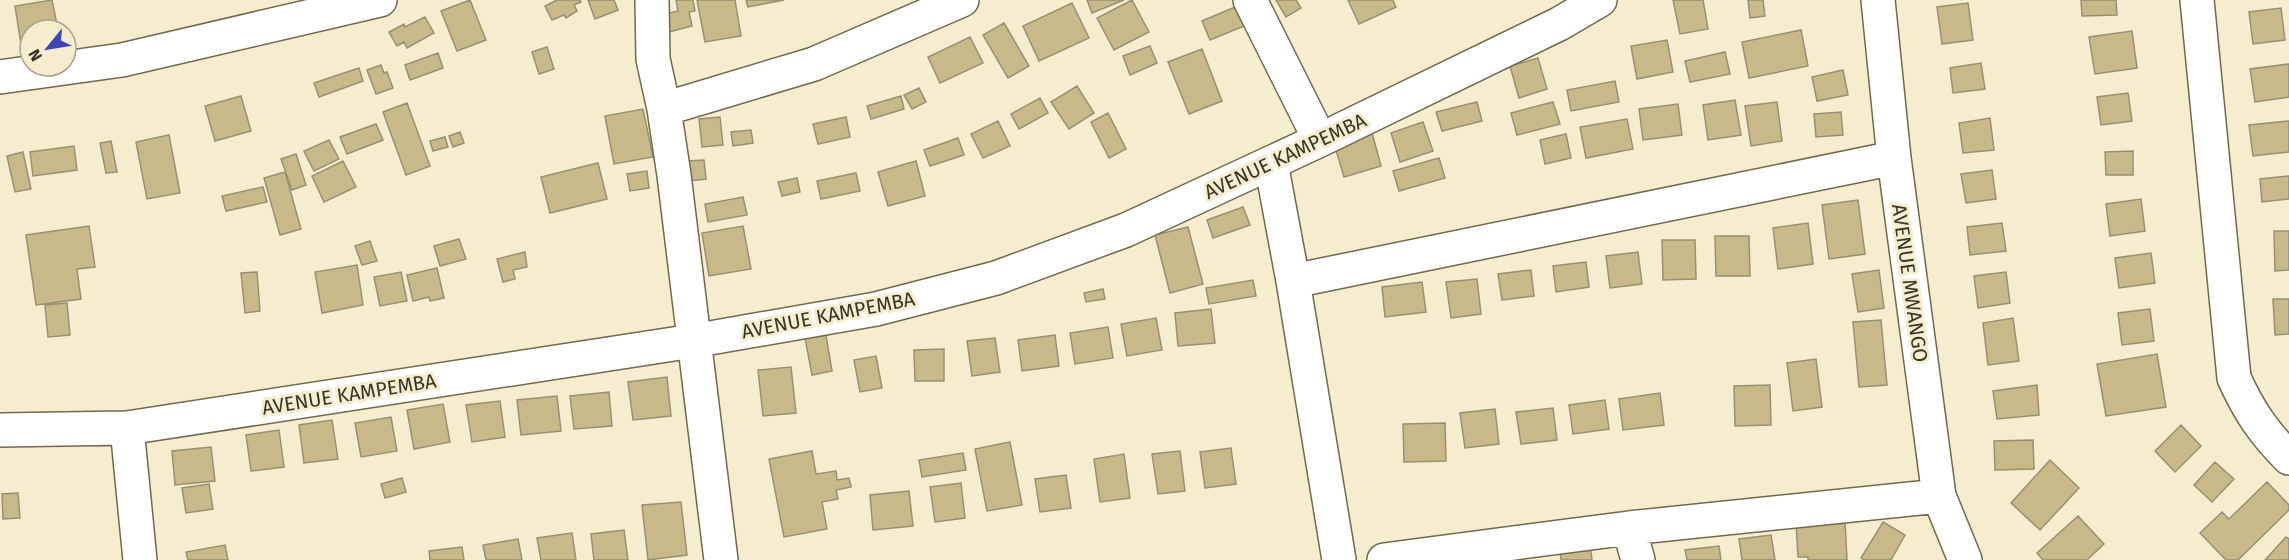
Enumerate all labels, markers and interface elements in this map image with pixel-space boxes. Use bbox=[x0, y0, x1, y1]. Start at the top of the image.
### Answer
north arrow bbox=[18, 18, 78, 78]
text: N bbox=[25, 46, 46, 65]
street label: AVENUE KAMPEMBA bbox=[1200, 108, 1370, 204]
street label: AVENUE MWANGO bbox=[1887, 202, 1933, 364]
street label: AVENUE KAMPEMBA bbox=[739, 286, 917, 344]
street label: AVENUE KAMPEMBA bbox=[260, 368, 438, 420]

